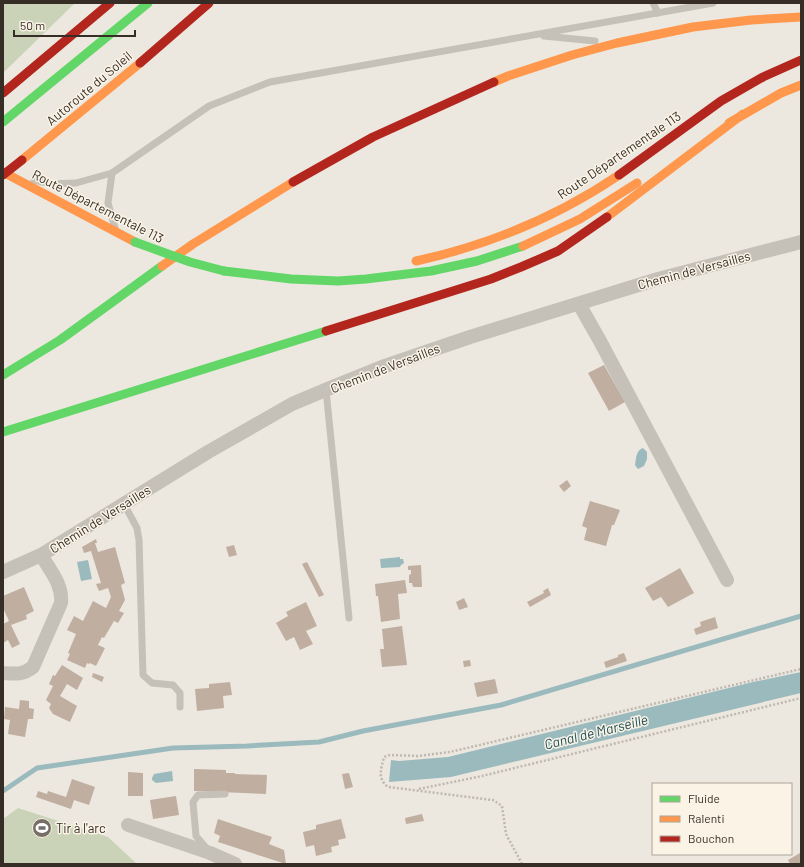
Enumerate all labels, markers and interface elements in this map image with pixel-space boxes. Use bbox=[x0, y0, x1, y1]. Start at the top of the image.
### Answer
scale bar bbox=[14, 12, 135, 38]
text: 50 m bbox=[20, 18, 45, 32]
street label: Autoroute du Soleil bbox=[43, 48, 135, 128]
street label: Route Départementale 113 bbox=[554, 108, 684, 202]
street label: Route Départementale 113 bbox=[30, 166, 166, 246]
street label: Chemin de Versailles bbox=[636, 247, 752, 293]
street label: Chemin de Versailles bbox=[328, 340, 442, 396]
street label: Chemin de Versailles bbox=[47, 481, 153, 557]
water label: Canal de Marseille bbox=[542, 710, 649, 753]
legend bbox=[652, 783, 792, 855]
text: Fluide bbox=[688, 791, 720, 805]
text: Ralenti bbox=[688, 811, 725, 825]
sports icon: Tir à l'arc bbox=[31, 817, 53, 839]
place label: Tir à l'arc bbox=[56, 820, 106, 836]
text: Bouchon bbox=[688, 831, 734, 845]

